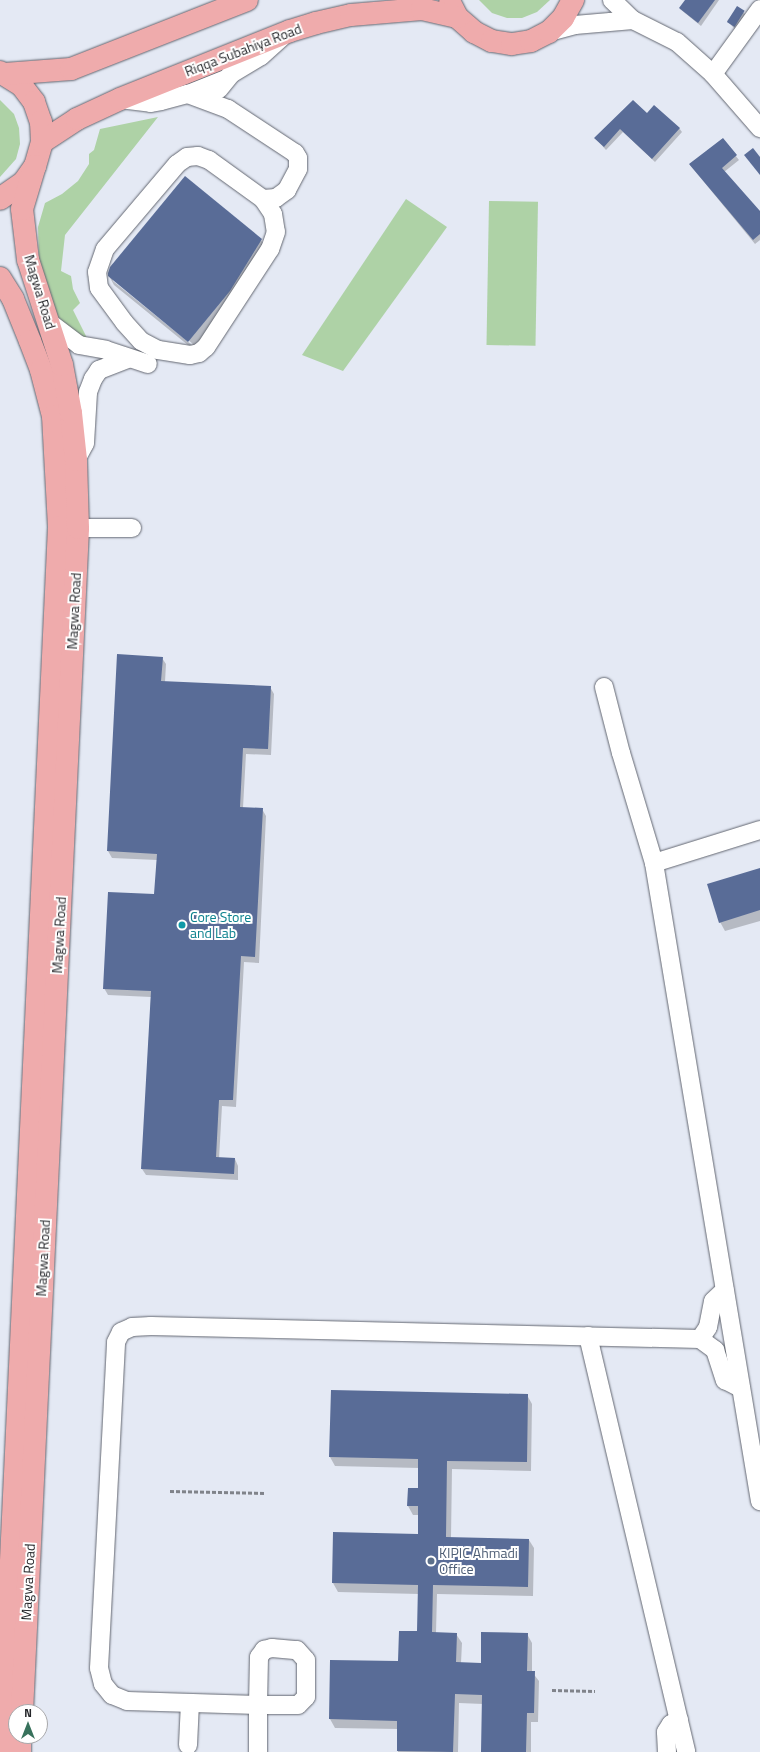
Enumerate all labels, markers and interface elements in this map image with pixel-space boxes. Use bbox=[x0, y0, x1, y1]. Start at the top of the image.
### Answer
street label: Riqqa Subahiya Road bbox=[182, 20, 304, 80]
street label: Magwa Road bbox=[21, 253, 59, 331]
street label: Magwa Road bbox=[64, 572, 84, 650]
street label: Magwa Road bbox=[49, 896, 69, 974]
place label: Core Store and Lab bbox=[190, 909, 251, 942]
marker: Core Store and Lab bbox=[177, 920, 187, 930]
street label: Magwa Road bbox=[33, 1219, 53, 1297]
street label: Magwa Road bbox=[18, 1543, 38, 1621]
place label: KIPIC Ahmadi Office bbox=[439, 1545, 518, 1578]
marker: KIPIC Ahmadi Office bbox=[426, 1556, 436, 1566]
north arrow bbox=[8, 1704, 48, 1744]
text: N bbox=[24, 1705, 32, 1721]

